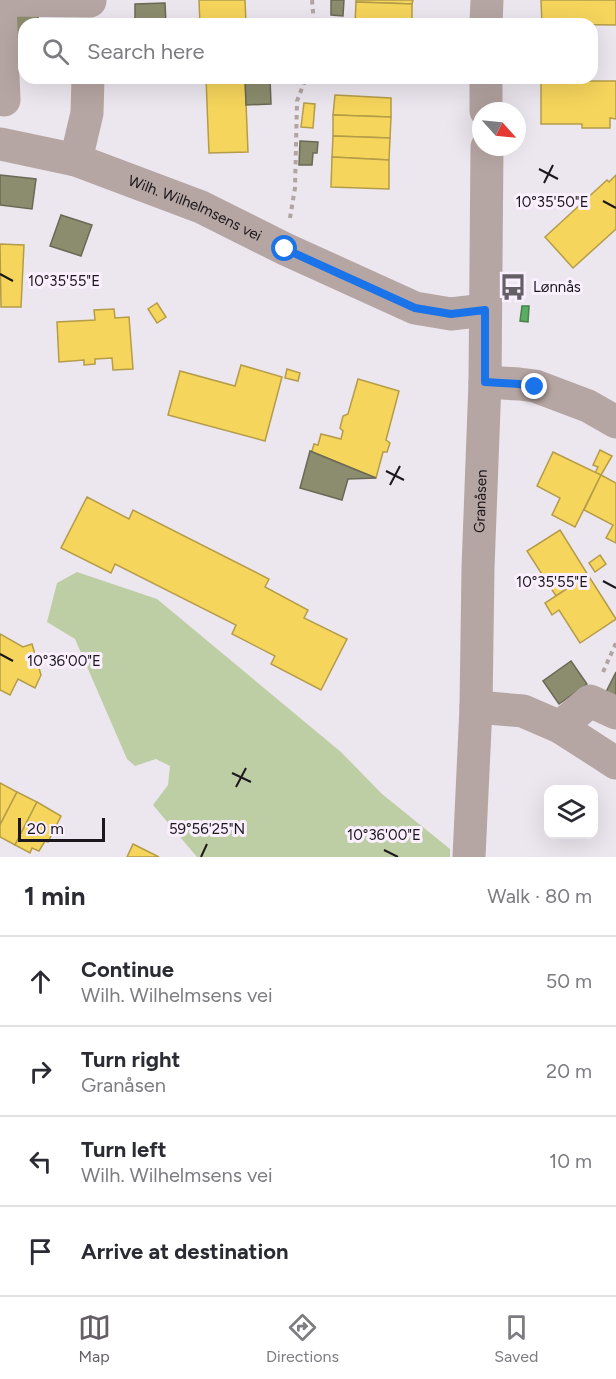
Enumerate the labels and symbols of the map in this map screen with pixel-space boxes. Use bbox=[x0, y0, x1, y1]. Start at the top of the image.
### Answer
north arrow bbox=[472, 102, 526, 156]
street label: Wilh. Wilhelmsens vei bbox=[126, 171, 265, 245]
text: 10°35'50"E bbox=[515, 193, 589, 211]
route start bbox=[271, 235, 297, 261]
text: 10°35'55"E bbox=[28, 272, 100, 290]
bus stop icon: Lønnås bbox=[498, 272, 528, 302]
place label: Lønnås bbox=[533, 278, 581, 296]
route end bbox=[521, 373, 547, 399]
street label: Granåsen bbox=[470, 469, 491, 533]
text: 10°35'55"E bbox=[516, 573, 588, 591]
text: 10°36'00"E bbox=[27, 652, 101, 670]
scale bar bbox=[18, 815, 105, 842]
text: 59°56'25"N bbox=[169, 820, 245, 838]
text: 10°36'00"E bbox=[347, 826, 421, 844]

